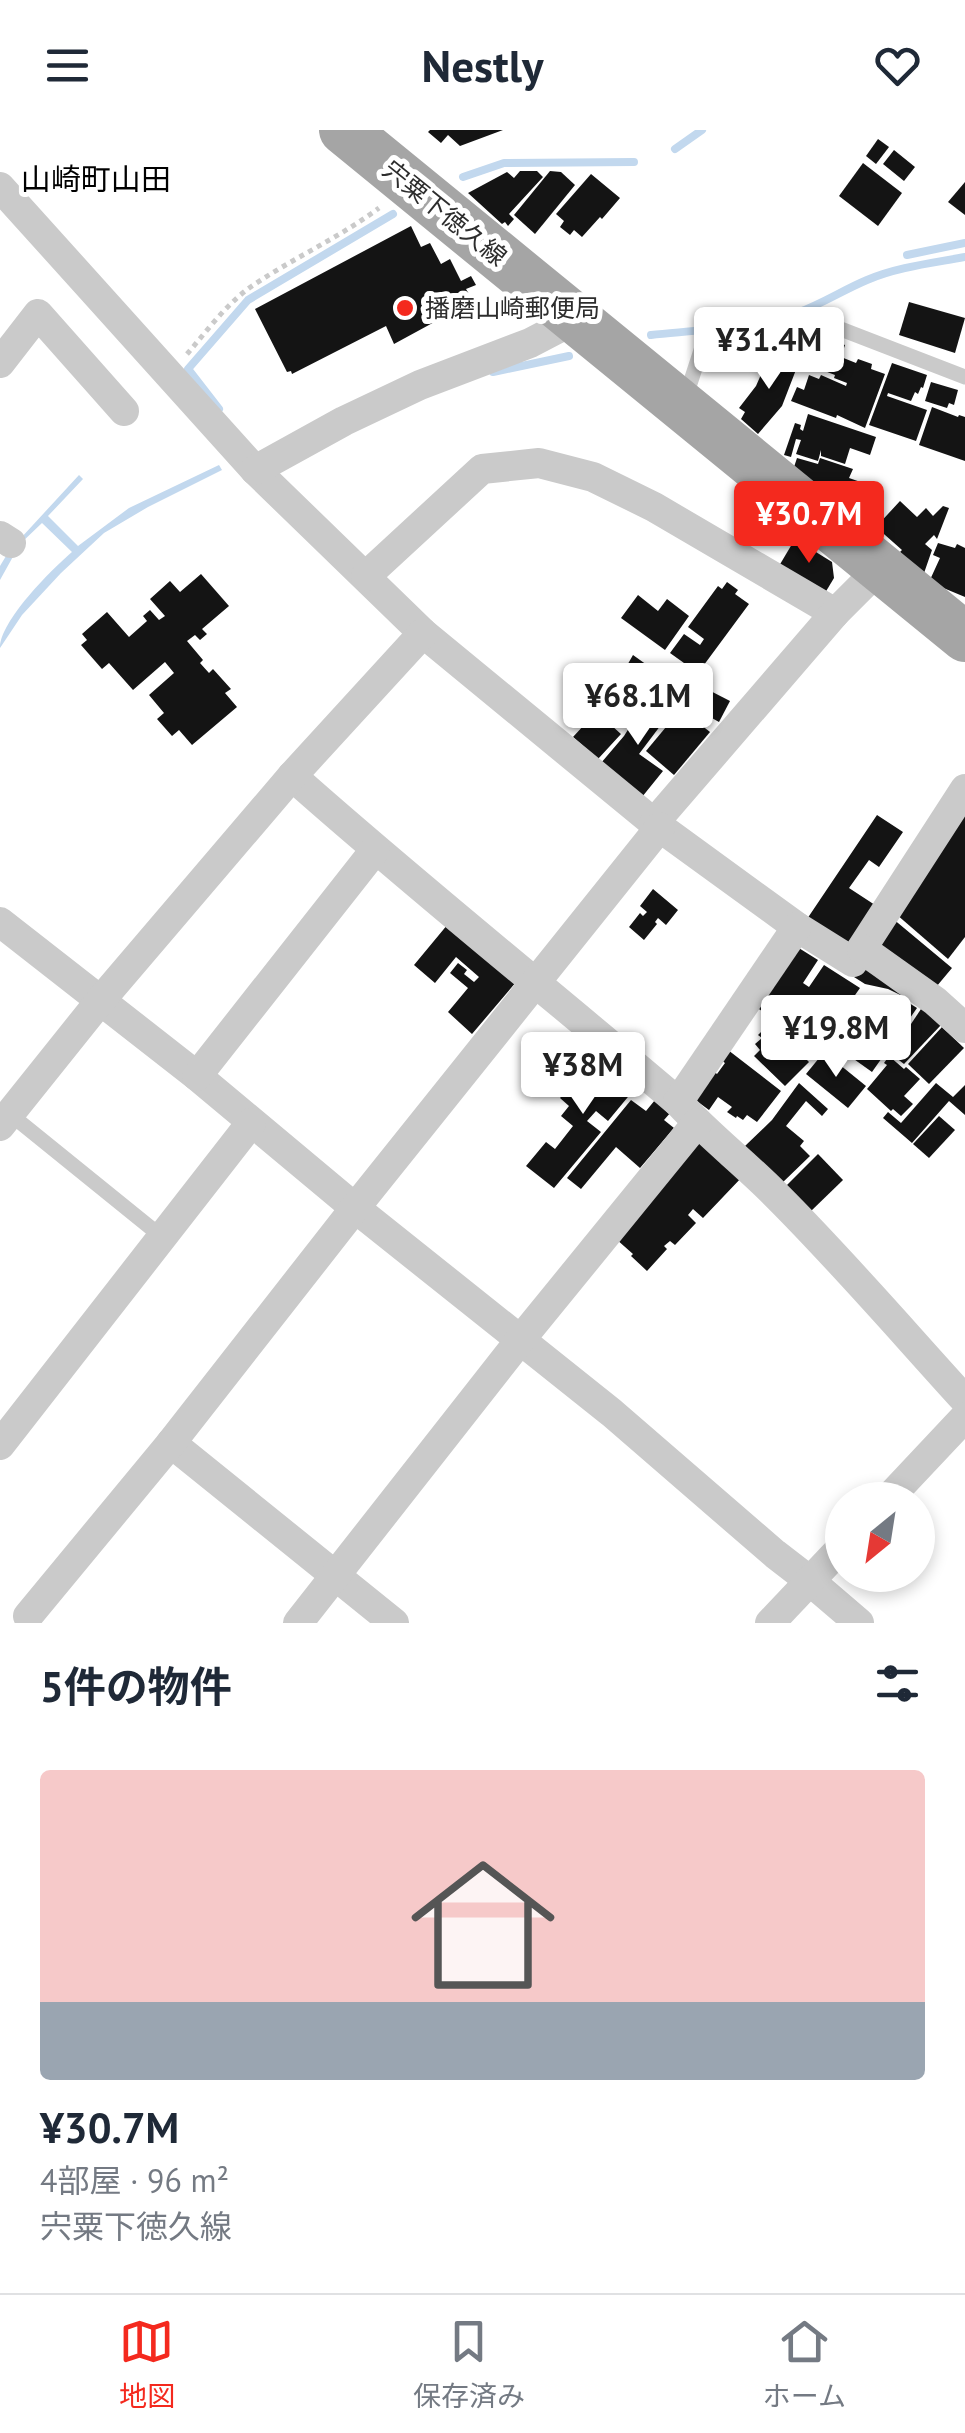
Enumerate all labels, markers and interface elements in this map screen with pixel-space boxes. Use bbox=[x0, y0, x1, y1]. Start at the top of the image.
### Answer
text: Nestly bbox=[422, 36, 543, 94]
icon: menu bbox=[40, 38, 95, 93]
icon: heart bbox=[870, 38, 925, 93]
street label: 宍粟下徳久線 bbox=[377, 153, 513, 273]
district label: 山崎町山田 bbox=[21, 159, 171, 198]
place label: 播磨山崎郵便局 bbox=[425, 292, 600, 324]
marker: 播磨山崎郵便局 bbox=[394, 297, 416, 319]
pin: ¥31.4M bbox=[688, 307, 850, 392]
text: ¥31.4M bbox=[716, 318, 822, 360]
pin: ¥30.7M bbox=[728, 481, 890, 566]
text: ¥30.7M bbox=[756, 492, 862, 534]
pin: ¥68.1M bbox=[557, 663, 719, 748]
text: ¥68.1M bbox=[585, 674, 691, 716]
pin: ¥19.8M bbox=[755, 995, 917, 1080]
text: ¥19.8M bbox=[783, 1006, 889, 1048]
pin: ¥38M bbox=[524, 1032, 642, 1117]
text: ¥38M bbox=[543, 1043, 623, 1085]
north arrow bbox=[825, 1482, 935, 1592]
map controls bbox=[825, 1482, 935, 1592]
icon: filters bbox=[870, 1656, 925, 1711]
text: 5件の物件 bbox=[40, 1659, 232, 1714]
icon: home bbox=[393, 1835, 573, 2015]
text: ¥30.7M bbox=[40, 2100, 179, 2155]
text: 4部屋 · 96 m² bbox=[40, 2159, 229, 2201]
text: 宍粟下徳久線 bbox=[40, 2205, 232, 2247]
tab: 地図 bbox=[119, 2314, 175, 2414]
tab: 保存済み bbox=[413, 2314, 525, 2414]
tab: ホーム bbox=[763, 2314, 846, 2414]

